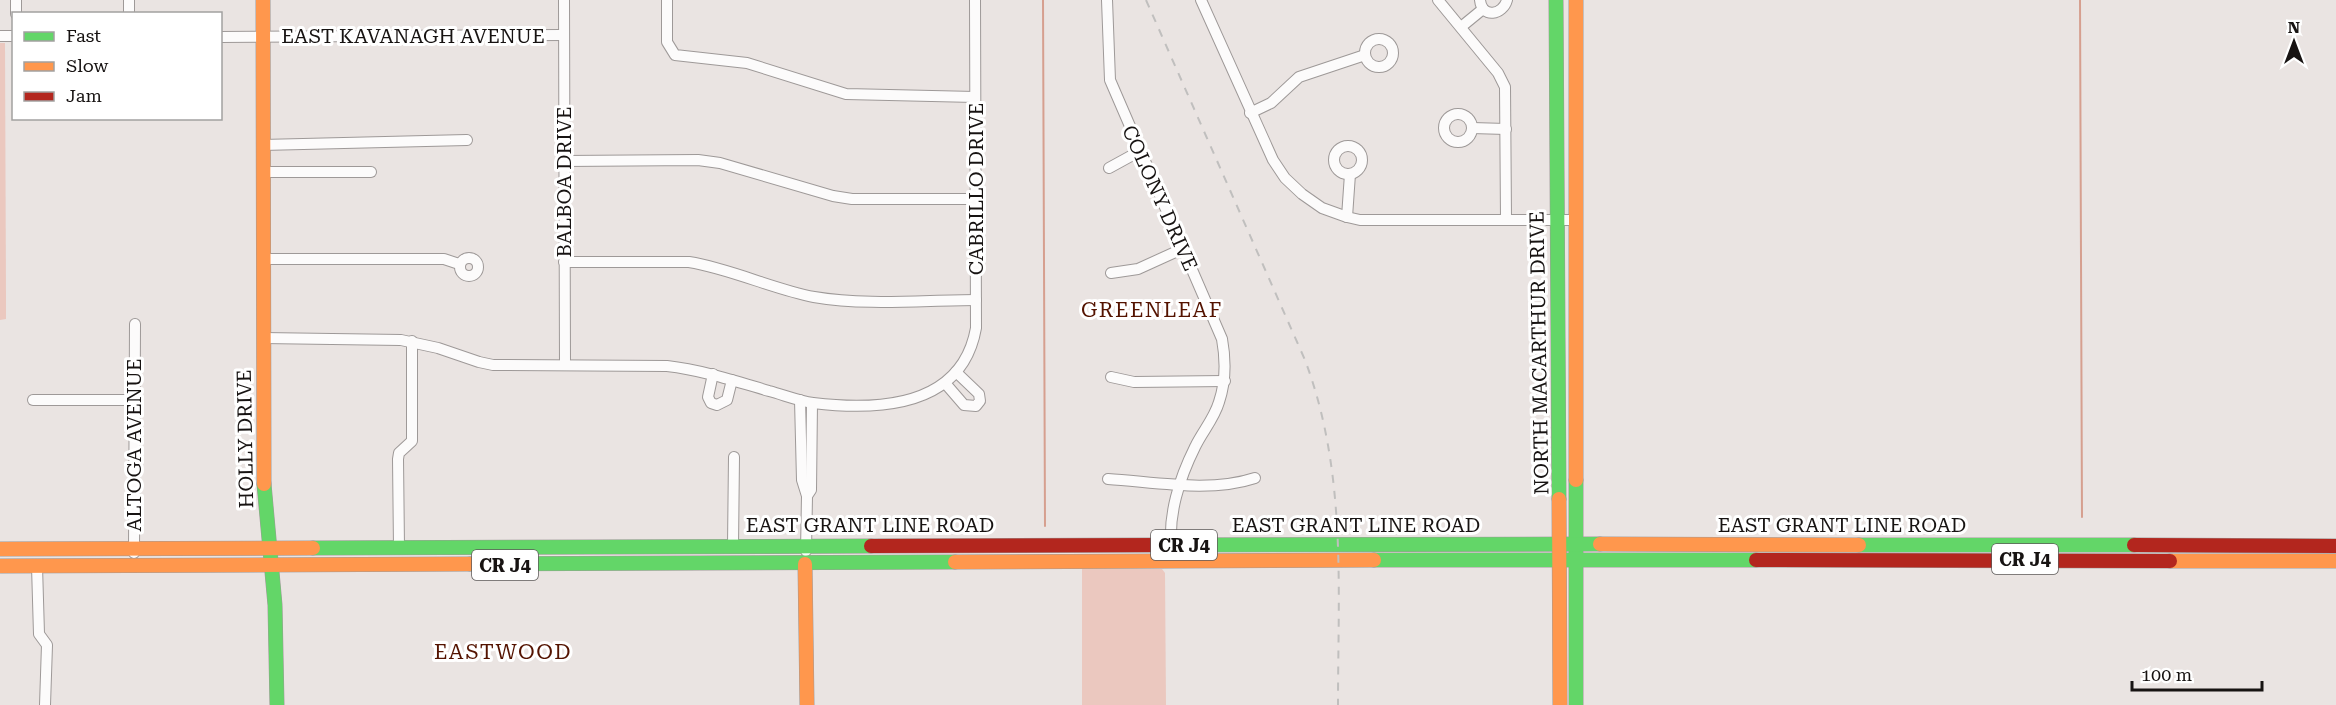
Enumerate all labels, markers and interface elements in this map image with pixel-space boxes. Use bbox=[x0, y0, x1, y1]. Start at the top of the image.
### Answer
legend bbox=[12, 12, 222, 120]
north arrow bbox=[2264, 12, 2324, 72]
text: N bbox=[2288, 18, 2300, 37]
street label: EAST KAVANAGH AVENUE bbox=[281, 24, 545, 48]
text: Fast bbox=[66, 25, 101, 46]
text: Slow bbox=[66, 55, 108, 76]
text: Jam bbox=[66, 85, 102, 106]
street label: CABRILLO DRIVE bbox=[964, 103, 988, 275]
street label: BALBOA DRIVE bbox=[552, 106, 576, 258]
street label: COLONY DRIVE bbox=[1117, 121, 1203, 275]
street label: NORTH MACARTHUR DRIVE bbox=[1525, 211, 1553, 495]
district label: GREENLEAF bbox=[1081, 298, 1223, 322]
street label: ALTOGA AVENUE bbox=[122, 358, 146, 532]
street label: HOLLY DRIVE bbox=[232, 369, 258, 509]
street label: EAST GRANT LINE ROAD bbox=[746, 513, 994, 537]
street label: EAST GRANT LINE ROAD bbox=[1232, 513, 1480, 537]
street label: EAST GRANT LINE ROAD bbox=[1718, 513, 1966, 537]
road number: CR J4 bbox=[1151, 530, 1217, 560]
road number: CR J4 bbox=[1992, 544, 2058, 574]
road number: CR J4 bbox=[472, 550, 538, 580]
district label: EASTWOOD bbox=[434, 640, 572, 664]
scale bar bbox=[2132, 654, 2262, 692]
text: 100 m bbox=[2141, 664, 2192, 685]

